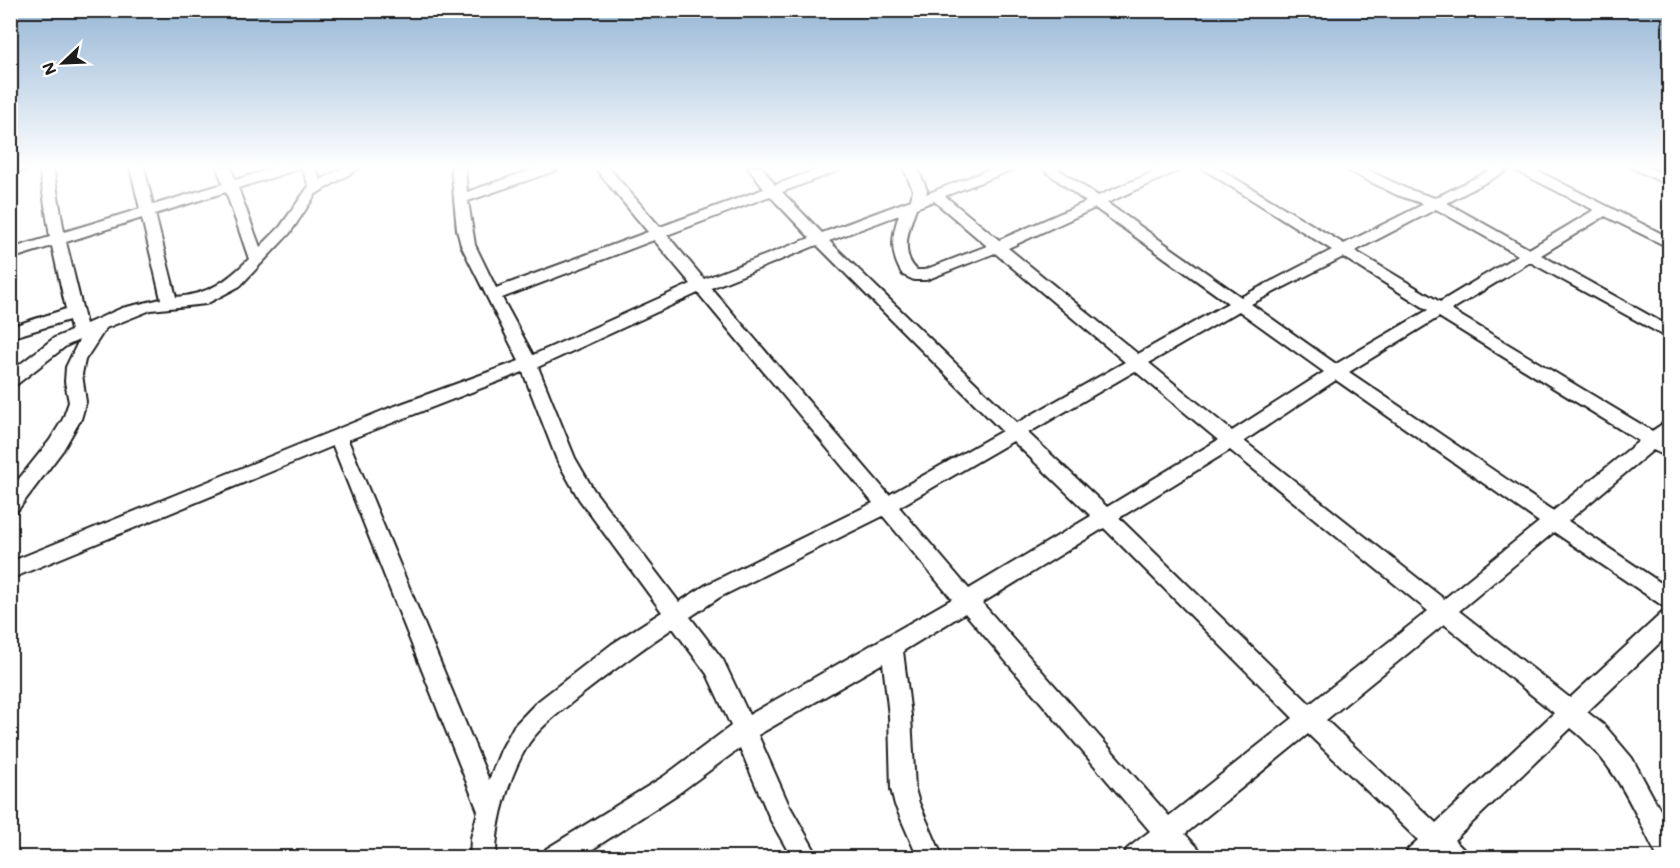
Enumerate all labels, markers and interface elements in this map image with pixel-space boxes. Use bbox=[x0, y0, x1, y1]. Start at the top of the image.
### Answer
north arrow bbox=[33, 33, 93, 93]
text: N bbox=[37, 59, 61, 79]

